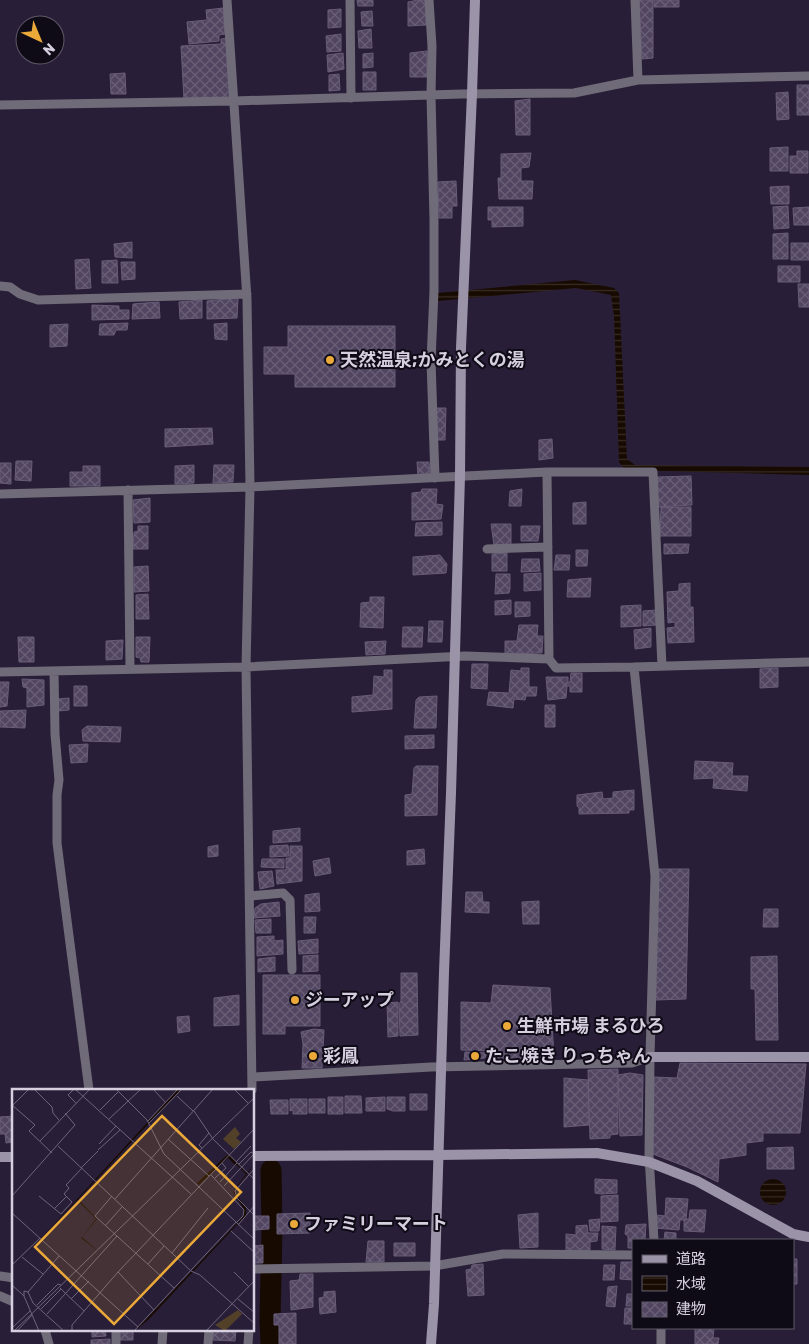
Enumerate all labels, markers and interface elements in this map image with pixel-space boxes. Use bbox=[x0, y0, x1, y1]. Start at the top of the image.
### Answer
north arrow bbox=[15, 15, 65, 65]
text: N bbox=[39, 39, 58, 59]
place label: 天然温泉;かみとくの湯 bbox=[340, 349, 525, 371]
marker: 天然温泉;かみとくの湯 bbox=[324, 354, 336, 366]
place label: ジーアップ bbox=[305, 989, 394, 1011]
marker: ジーアップ bbox=[289, 994, 301, 1006]
place label: 生鮮市場 まるひろ bbox=[517, 1015, 665, 1037]
marker: 生鮮市場 まるひろ bbox=[501, 1020, 513, 1032]
place label: 彩鳳 bbox=[323, 1045, 359, 1067]
place label: たこ焼き りっちゃん bbox=[485, 1045, 651, 1067]
marker: 彩鳳 bbox=[307, 1050, 319, 1062]
marker: たこ焼き りっちゃん bbox=[469, 1050, 481, 1062]
inset map bbox=[12, 1089, 255, 1332]
place label: ファミリーマート bbox=[304, 1213, 448, 1235]
marker: ファミリーマート bbox=[288, 1218, 300, 1230]
legend bbox=[632, 1239, 794, 1329]
text: 道路 bbox=[676, 1250, 706, 1268]
text: 水域 bbox=[676, 1275, 706, 1293]
text: 建物 bbox=[676, 1300, 706, 1318]

